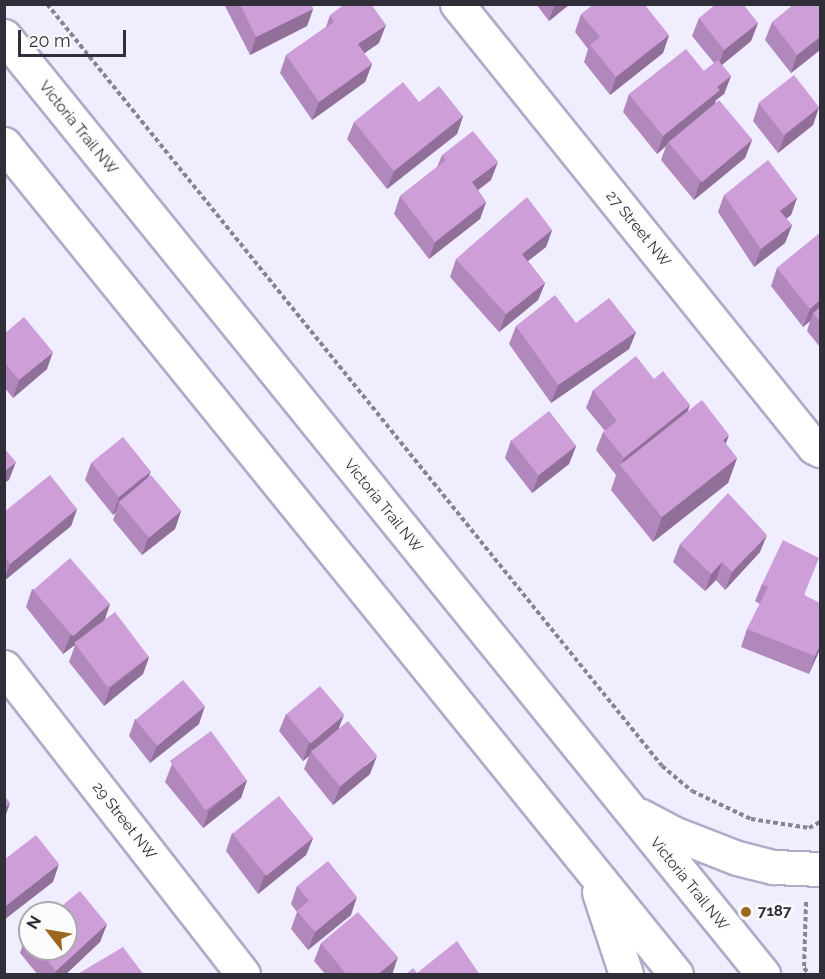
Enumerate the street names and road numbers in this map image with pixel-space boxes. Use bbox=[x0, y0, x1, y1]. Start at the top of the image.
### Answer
street label: Victoria Trail NW bbox=[35, 77, 121, 179]
street label: 27 Street NW bbox=[602, 187, 674, 271]
street label: Victoria Trail NW bbox=[340, 455, 426, 557]
street label: 29 Street NW bbox=[88, 779, 160, 863]
street label: Victoria Trail NW bbox=[646, 833, 732, 935]

